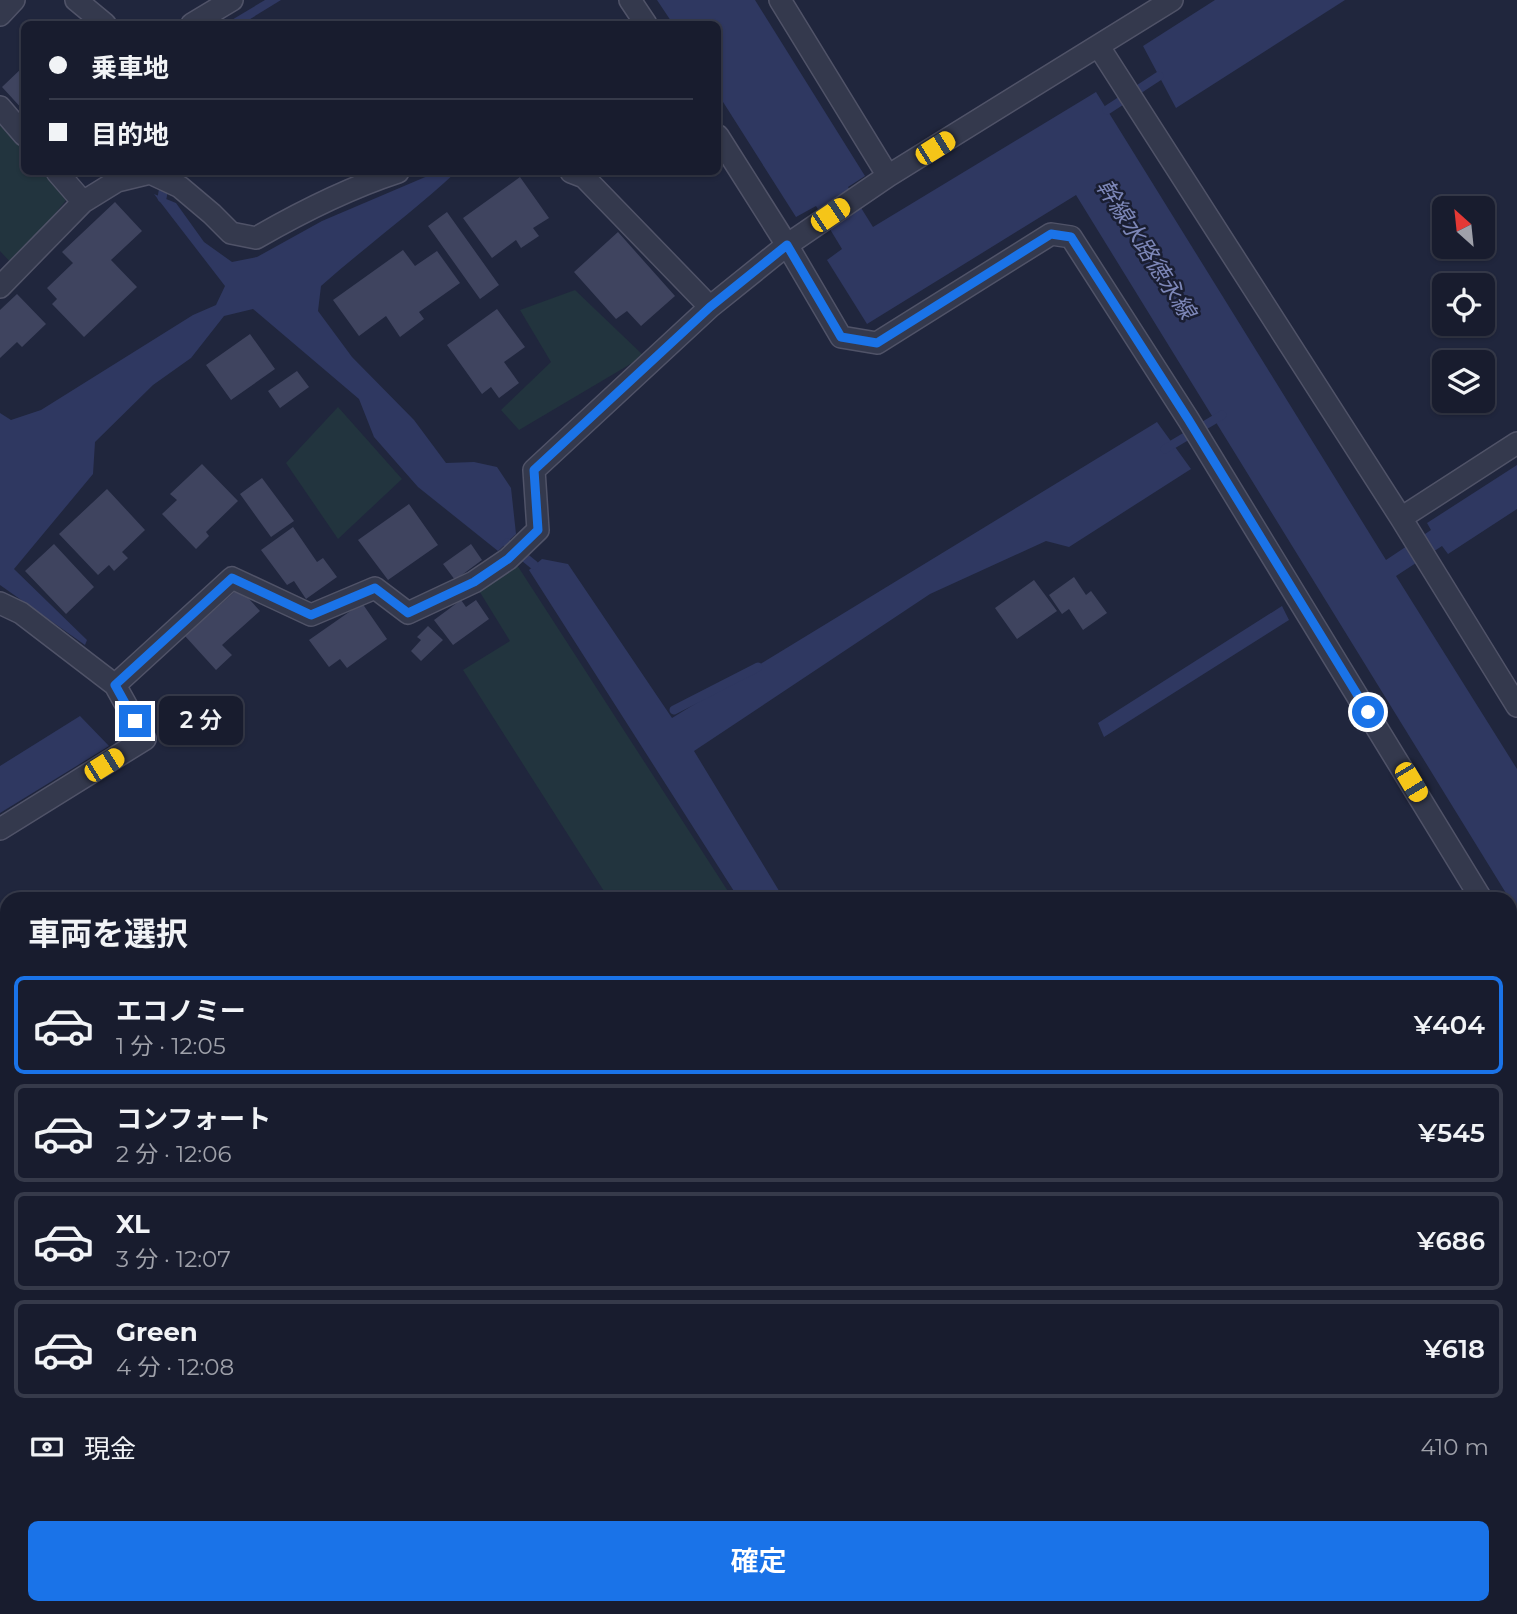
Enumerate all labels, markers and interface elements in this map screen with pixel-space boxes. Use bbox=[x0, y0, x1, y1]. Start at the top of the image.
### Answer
text: 乗車地 bbox=[91, 52, 169, 84]
text: 目的地 bbox=[91, 119, 169, 151]
car bbox=[912, 128, 959, 168]
water label: 幹線水路徳永線 bbox=[1090, 174, 1203, 327]
car bbox=[807, 195, 854, 235]
north arrow bbox=[1432, 196, 1494, 259]
map controls bbox=[1432, 196, 1495, 413]
button: locate bbox=[1432, 273, 1495, 336]
button: layers bbox=[1432, 350, 1495, 413]
callout: 2 分 bbox=[160, 696, 244, 746]
route start bbox=[1352, 696, 1384, 728]
route end bbox=[119, 705, 151, 737]
text: 2 分 bbox=[180, 706, 222, 734]
car bbox=[81, 745, 128, 785]
car bbox=[1392, 759, 1431, 805]
text: 車両を選択 bbox=[28, 914, 188, 953]
icon: car bbox=[32, 994, 95, 1057]
text: エコノミー bbox=[116, 995, 246, 1027]
text: ¥404 bbox=[1414, 1009, 1485, 1041]
text: 1 分 · 12:05 bbox=[116, 1032, 226, 1060]
icon: car bbox=[32, 1102, 95, 1165]
text: コンフォート bbox=[116, 1103, 271, 1135]
text: ¥545 bbox=[1418, 1117, 1485, 1149]
text: 2 分 · 12:06 bbox=[116, 1140, 231, 1168]
text: XL bbox=[116, 1208, 150, 1240]
icon: car bbox=[32, 1210, 95, 1273]
text: ¥686 bbox=[1417, 1225, 1485, 1257]
text: 3 分 · 12:07 bbox=[116, 1245, 231, 1273]
text: Green bbox=[116, 1316, 198, 1348]
icon: car bbox=[32, 1318, 95, 1381]
text: ¥618 bbox=[1423, 1333, 1485, 1365]
text: 4 分 · 12:08 bbox=[116, 1353, 234, 1381]
icon: cash bbox=[28, 1428, 66, 1466]
text: 現金 bbox=[84, 1433, 136, 1465]
text: 410 m bbox=[1420, 1433, 1489, 1461]
button: 確定 bbox=[28, 1521, 1489, 1601]

